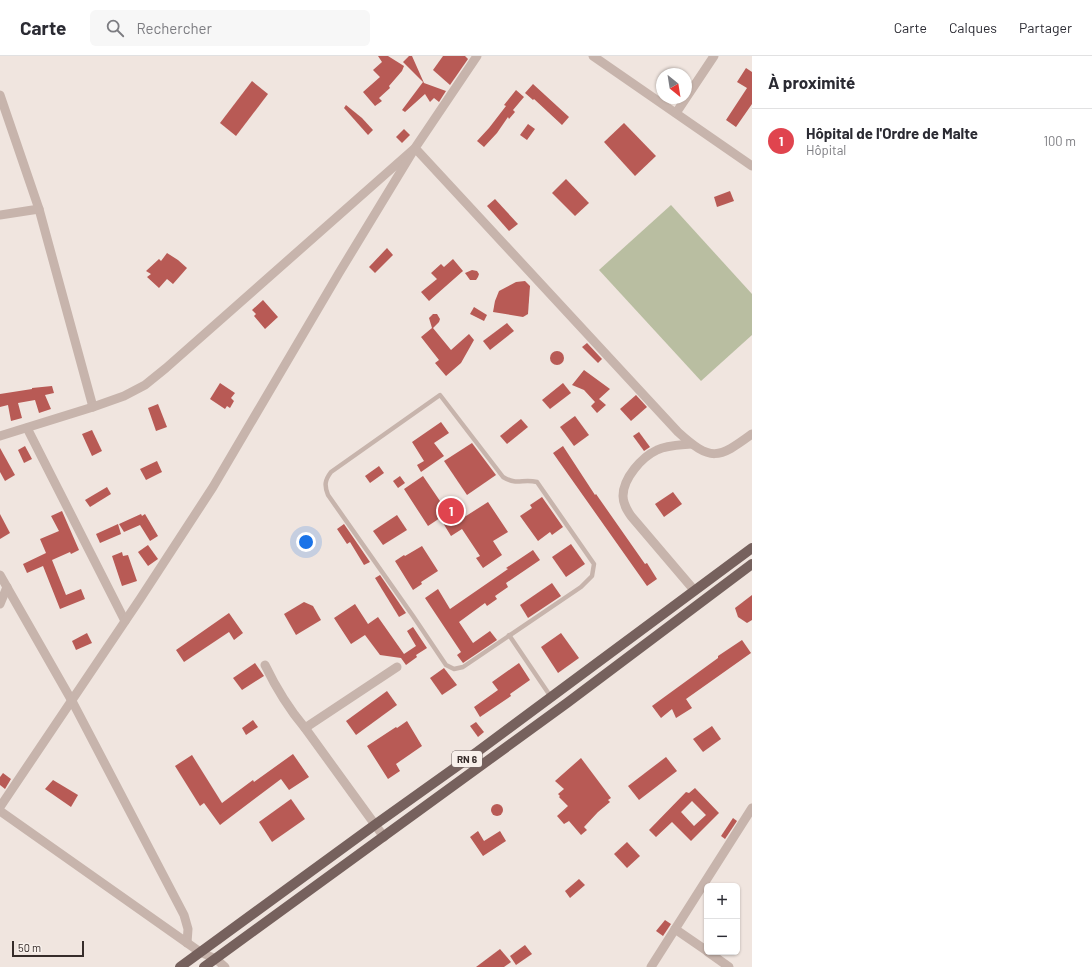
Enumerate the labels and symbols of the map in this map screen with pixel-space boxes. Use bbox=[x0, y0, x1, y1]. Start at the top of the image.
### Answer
north arrow bbox=[656, 68, 692, 104]
pin: 1 bbox=[438, 496, 464, 526]
your location bbox=[296, 532, 316, 552]
road number: RN 6 bbox=[452, 751, 482, 767]
scale bar bbox=[12, 939, 84, 958]

